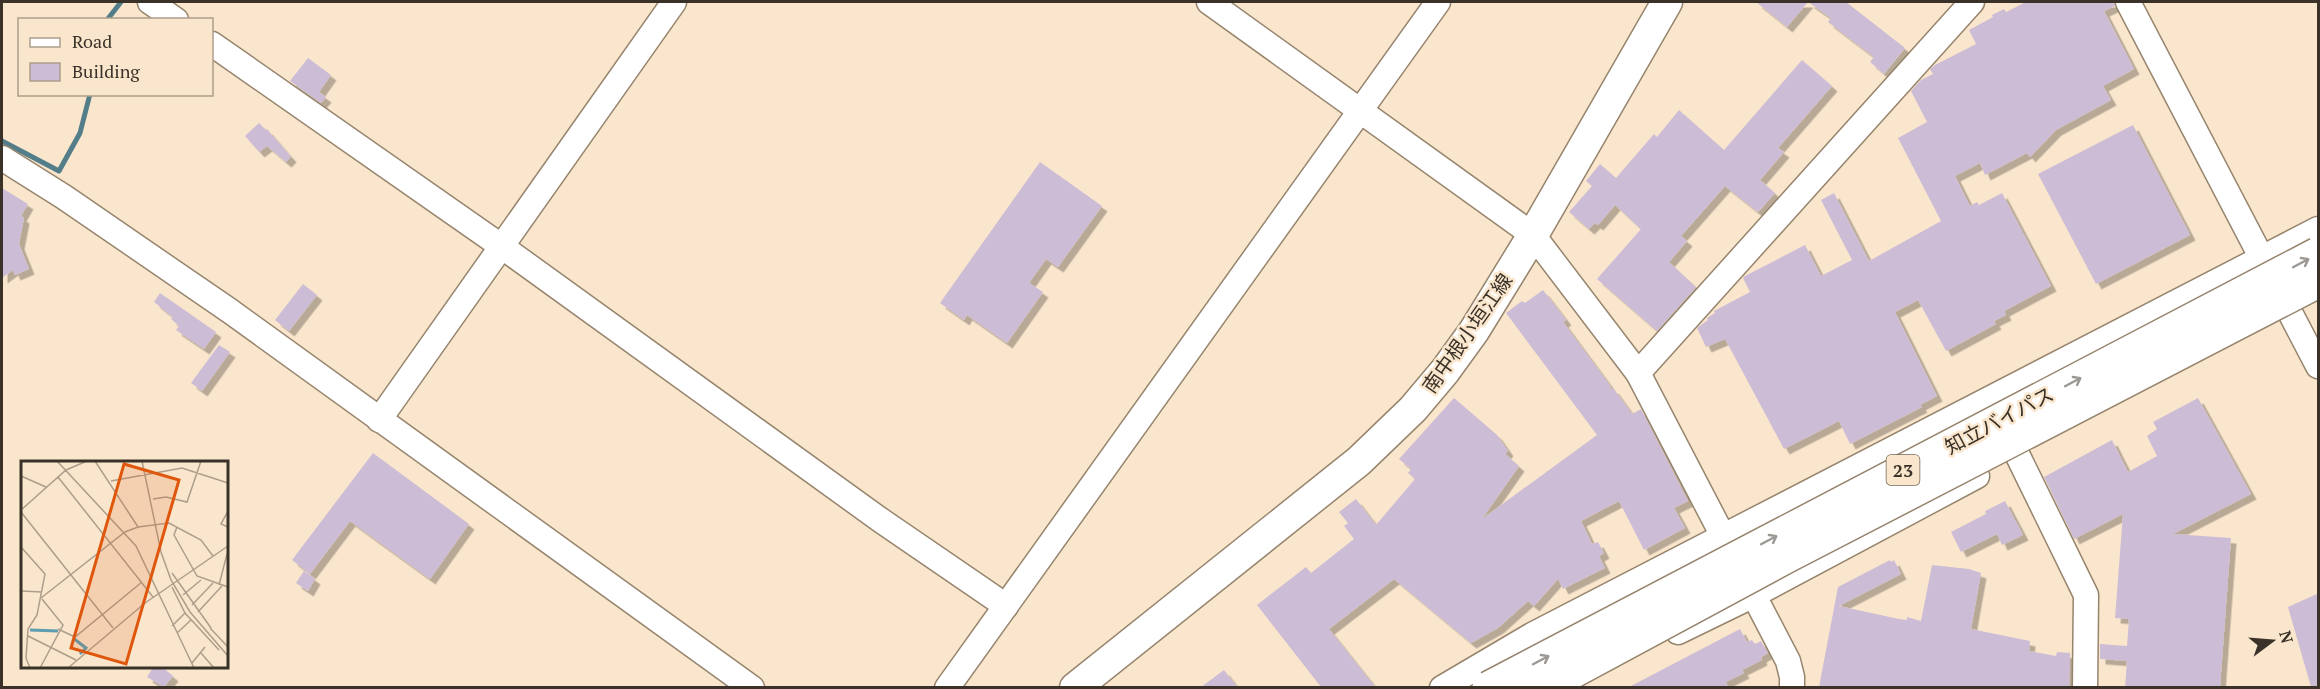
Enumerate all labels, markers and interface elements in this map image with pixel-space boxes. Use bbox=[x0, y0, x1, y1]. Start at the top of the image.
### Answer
legend bbox=[18, 18, 213, 96]
text: Road bbox=[72, 29, 112, 53]
text: Building bbox=[72, 59, 140, 83]
one-way arrow bbox=[2292, 256, 2310, 268]
street label: 南中根小垣江線 bbox=[1416, 268, 1518, 398]
one-way arrow bbox=[2063, 375, 2081, 387]
street label: 知立バイパス bbox=[1940, 380, 2058, 460]
road number: 23 bbox=[1886, 455, 1920, 485]
inset map bbox=[21, 461, 228, 668]
one-way arrow bbox=[1760, 533, 1778, 545]
north arrow bbox=[2242, 611, 2302, 671]
text: N bbox=[2274, 628, 2299, 646]
one-way arrow bbox=[1532, 654, 1549, 666]

